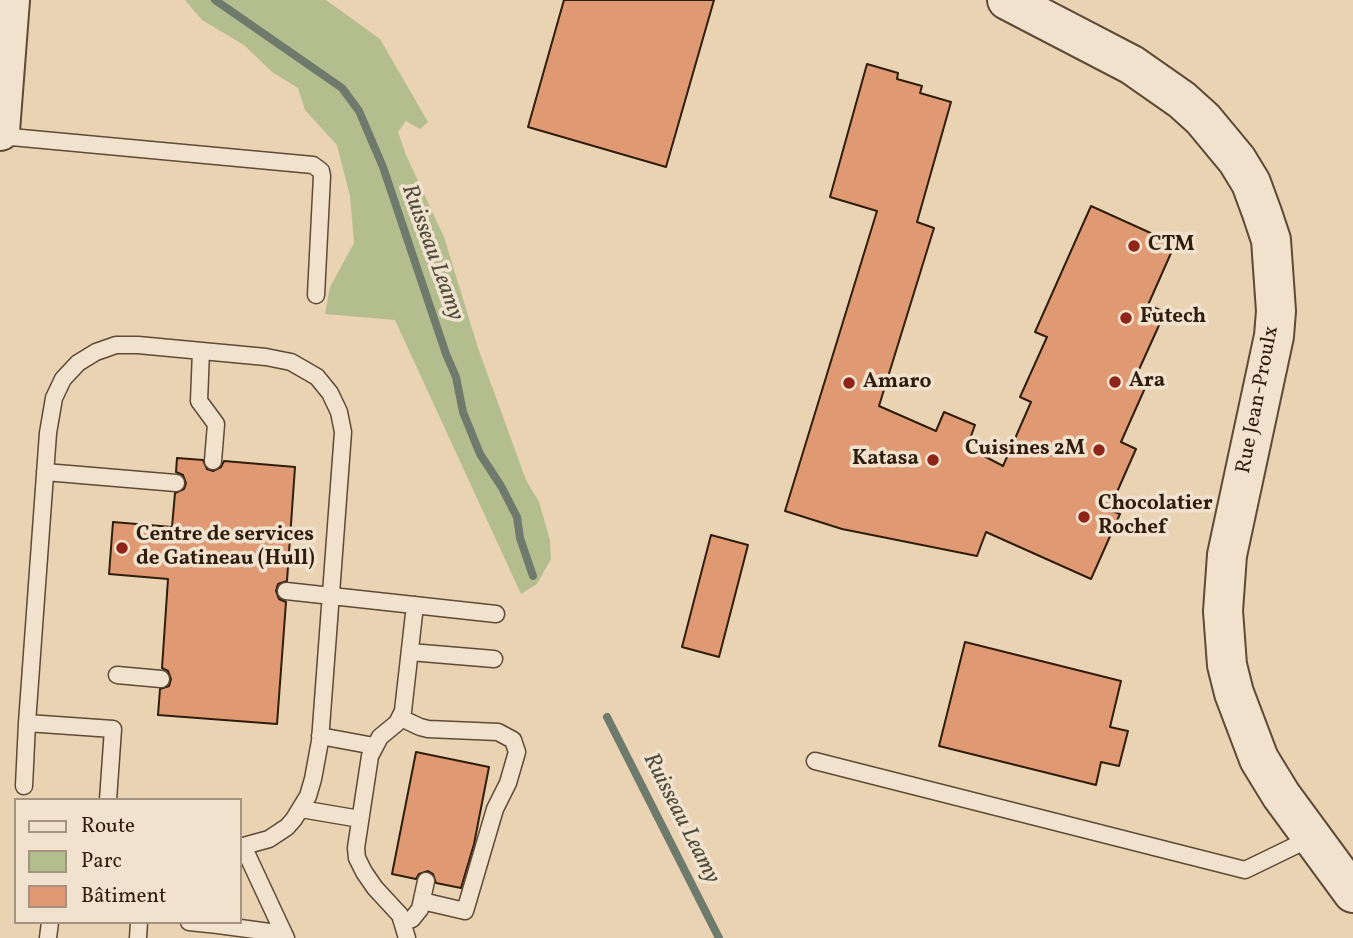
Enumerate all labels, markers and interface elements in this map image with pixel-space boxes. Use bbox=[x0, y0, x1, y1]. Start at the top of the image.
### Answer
water label: Ruisseau Leamy bbox=[394, 181, 468, 325]
place label: CTM bbox=[1148, 233, 1195, 259]
marker: CTM bbox=[1126, 238, 1142, 254]
place label: Futech bbox=[1140, 305, 1206, 331]
marker: Futech bbox=[1118, 310, 1134, 326]
street label: Rue Jean-Proulx bbox=[1232, 324, 1286, 476]
place label: Ara bbox=[1129, 369, 1165, 395]
place label: Amaro bbox=[863, 370, 932, 396]
marker: Ara bbox=[1107, 374, 1123, 390]
marker: Amaro bbox=[841, 375, 857, 391]
place label: Cuisines 2M bbox=[965, 437, 1085, 463]
marker: Cuisines 2M bbox=[1091, 442, 1107, 458]
place label: Katasa bbox=[852, 447, 919, 473]
marker: Katasa bbox=[925, 452, 941, 468]
place label: Chocolatier Rochef bbox=[1098, 492, 1213, 542]
marker: Chocolatier Rochef bbox=[1076, 509, 1092, 525]
place label: Centre de services de Gatineau (Hull) bbox=[136, 523, 315, 573]
marker: Centre de services de Gatineau (Hull) bbox=[114, 540, 130, 556]
water label: Ruisseau Leamy bbox=[635, 749, 725, 889]
legend bbox=[14, 798, 242, 924]
text: Route bbox=[81, 812, 135, 841]
text: Parc bbox=[81, 847, 122, 876]
text: Bâtiment bbox=[81, 882, 166, 911]

